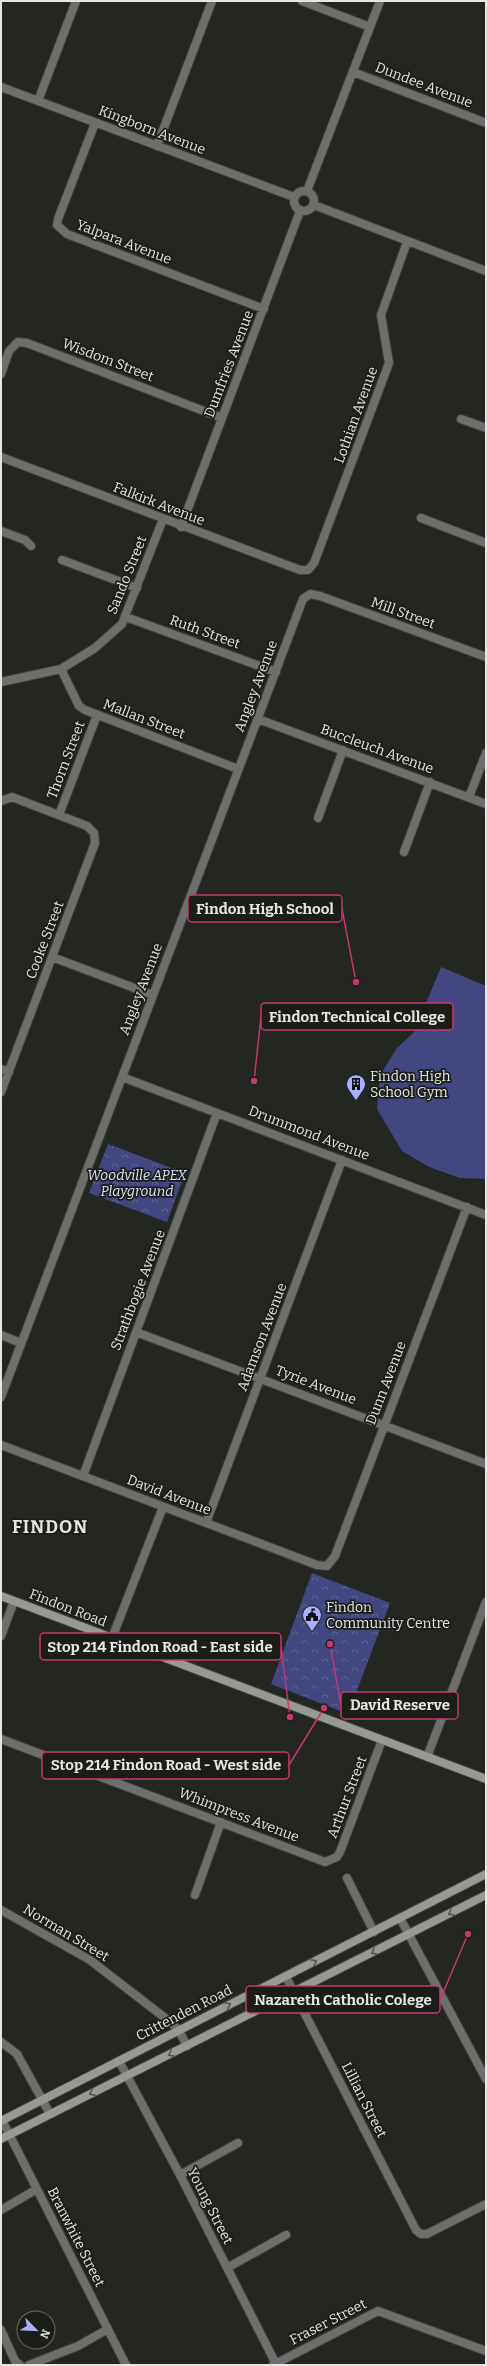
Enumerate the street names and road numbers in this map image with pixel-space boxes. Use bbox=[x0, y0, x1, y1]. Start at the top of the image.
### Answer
street label: Dundee Avenue bbox=[373, 59, 475, 111]
street label: Kingborn Avenue bbox=[96, 102, 208, 158]
street label: Yalpara Avenue bbox=[74, 216, 174, 268]
street label: Dumfries Avenue bbox=[201, 308, 257, 420]
street label: Wisdom Street bbox=[60, 335, 156, 385]
street label: Lothian Avenue bbox=[331, 364, 381, 466]
street label: Falkirk Avenue bbox=[111, 479, 207, 529]
street label: Sando Street bbox=[104, 533, 150, 617]
street label: Mill Street bbox=[369, 594, 437, 632]
street label: Ruth Street bbox=[168, 611, 242, 653]
street label: Angley Avenue bbox=[231, 638, 281, 734]
street label: Mallan Street bbox=[101, 696, 187, 742]
street label: Thorn Street bbox=[43, 719, 89, 801]
street label: Buccleuch Avenue bbox=[318, 721, 436, 777]
street label: Cooke Street bbox=[22, 899, 68, 981]
street label: Angley Avenue bbox=[116, 941, 166, 1037]
street label: Drummond Avenue bbox=[246, 1102, 372, 1164]
street label: Strathbogie Avenue bbox=[107, 1227, 169, 1353]
street label: Adamson Avenue bbox=[234, 1281, 290, 1393]
street label: Dunn Avenue bbox=[362, 1339, 410, 1427]
street label: Tyrie Avenue bbox=[273, 1362, 359, 1408]
street label: David Avenue bbox=[124, 1471, 214, 1519]
street label: Findon Road bbox=[27, 1585, 109, 1631]
street label: Arthur Street bbox=[324, 1753, 370, 1841]
street label: Whimpress Avenue bbox=[176, 1784, 302, 1846]
street label: Norman Street bbox=[20, 1901, 112, 1965]
street label: Crittenden Road bbox=[133, 1981, 235, 2045]
street label: Lillian Street bbox=[338, 2059, 390, 2141]
street label: Young Street bbox=[183, 2165, 237, 2247]
street label: Branwhite Street bbox=[44, 2184, 108, 2290]
street label: Fraser Street bbox=[287, 2295, 369, 2349]

